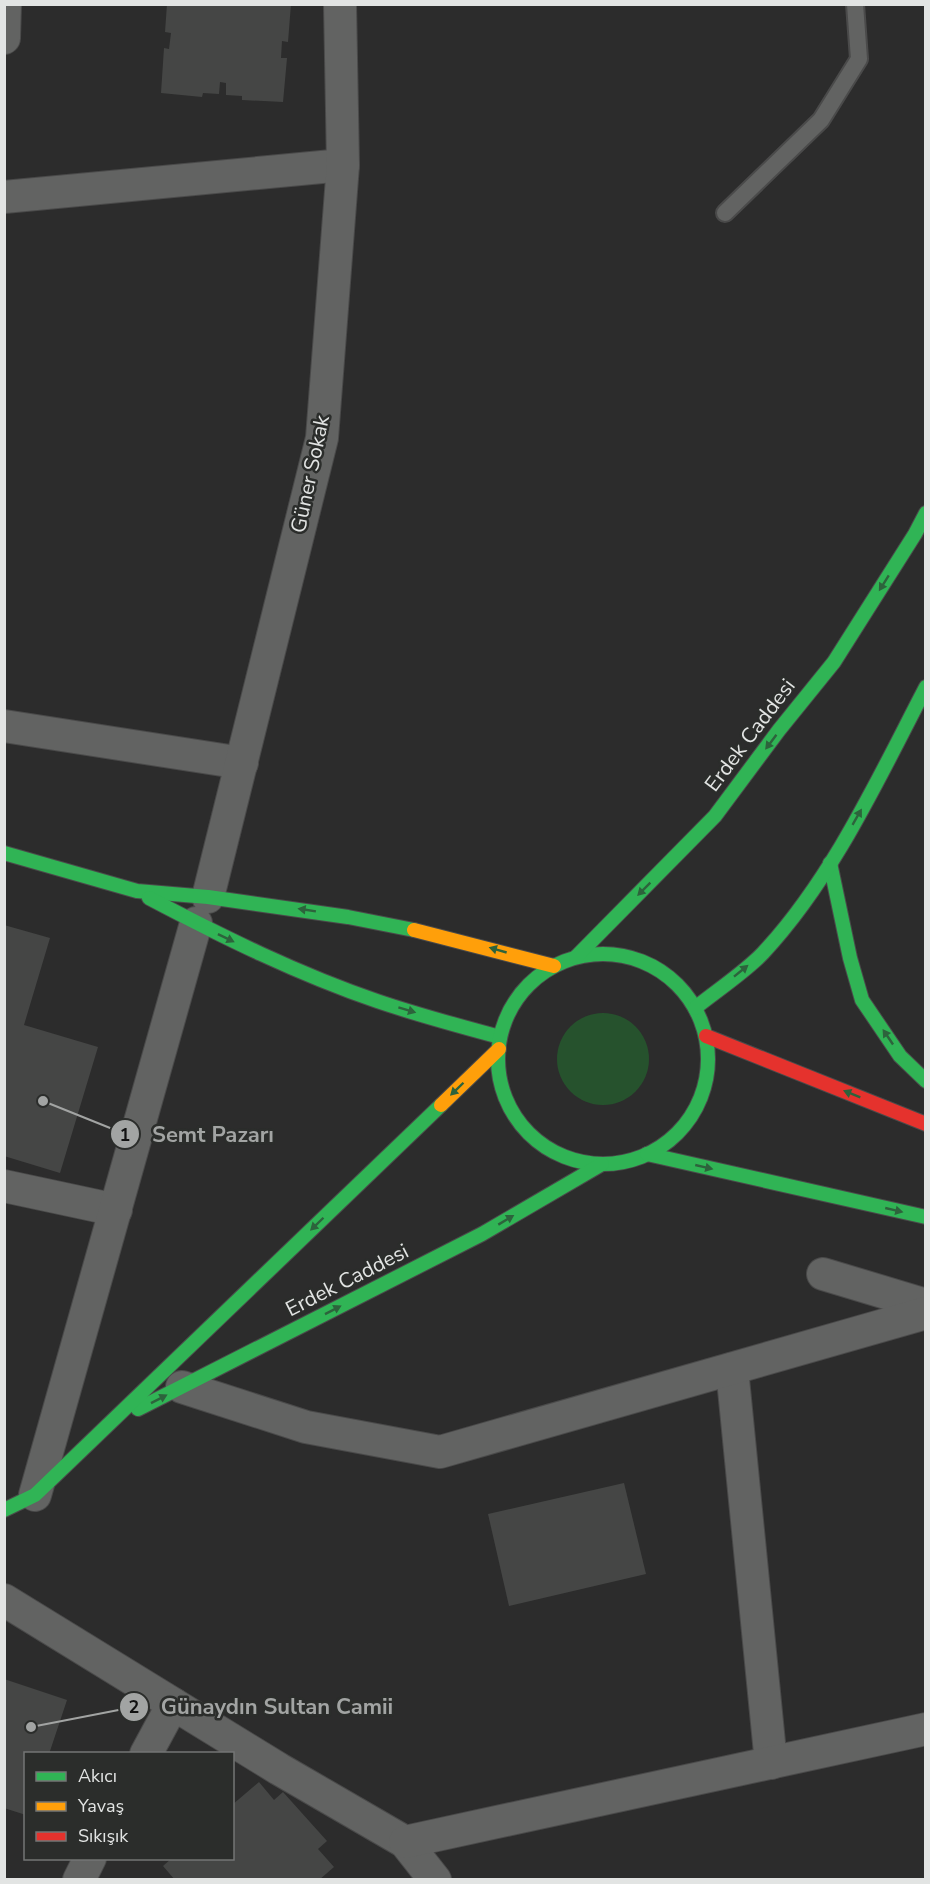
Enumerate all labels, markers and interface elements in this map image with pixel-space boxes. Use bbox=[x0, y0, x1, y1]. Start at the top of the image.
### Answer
street label: Güner Sokak bbox=[284, 412, 336, 535]
one-way arrow bbox=[879, 575, 890, 591]
street label: Erdek Caddesi bbox=[698, 673, 802, 797]
one-way arrow bbox=[765, 734, 777, 749]
one-way arrow bbox=[852, 808, 862, 825]
one-way arrow bbox=[638, 882, 652, 896]
one-way arrow bbox=[298, 906, 317, 915]
one-way arrow bbox=[217, 932, 235, 942]
one-way arrow bbox=[489, 945, 507, 955]
one-way arrow bbox=[733, 965, 749, 978]
one-way arrow bbox=[398, 1006, 416, 1016]
one-way arrow bbox=[882, 1029, 893, 1046]
one-way arrow bbox=[450, 1082, 465, 1096]
one-way arrow bbox=[842, 1089, 860, 1099]
callout: Semt Pazarı bbox=[110, 1114, 286, 1154]
text: Semt Pazarı bbox=[152, 1120, 274, 1150]
text: 1 bbox=[120, 1123, 130, 1147]
one-way arrow bbox=[695, 1163, 714, 1172]
one-way arrow bbox=[885, 1206, 904, 1215]
one-way arrow bbox=[498, 1215, 514, 1226]
one-way arrow bbox=[309, 1217, 324, 1231]
street label: Erdek Caddesi bbox=[281, 1237, 413, 1323]
one-way arrow bbox=[324, 1306, 341, 1315]
one-way arrow bbox=[150, 1394, 168, 1404]
callout: Günaydın Sultan Camii bbox=[119, 1687, 406, 1727]
text: Günaydın Sultan Camii bbox=[161, 1692, 393, 1722]
text: 2 bbox=[129, 1695, 139, 1719]
legend bbox=[24, 1752, 234, 1860]
text: Akıcı bbox=[78, 1764, 117, 1788]
text: Yavaş bbox=[77, 1794, 124, 1818]
text: Sıkışık bbox=[78, 1824, 129, 1848]

